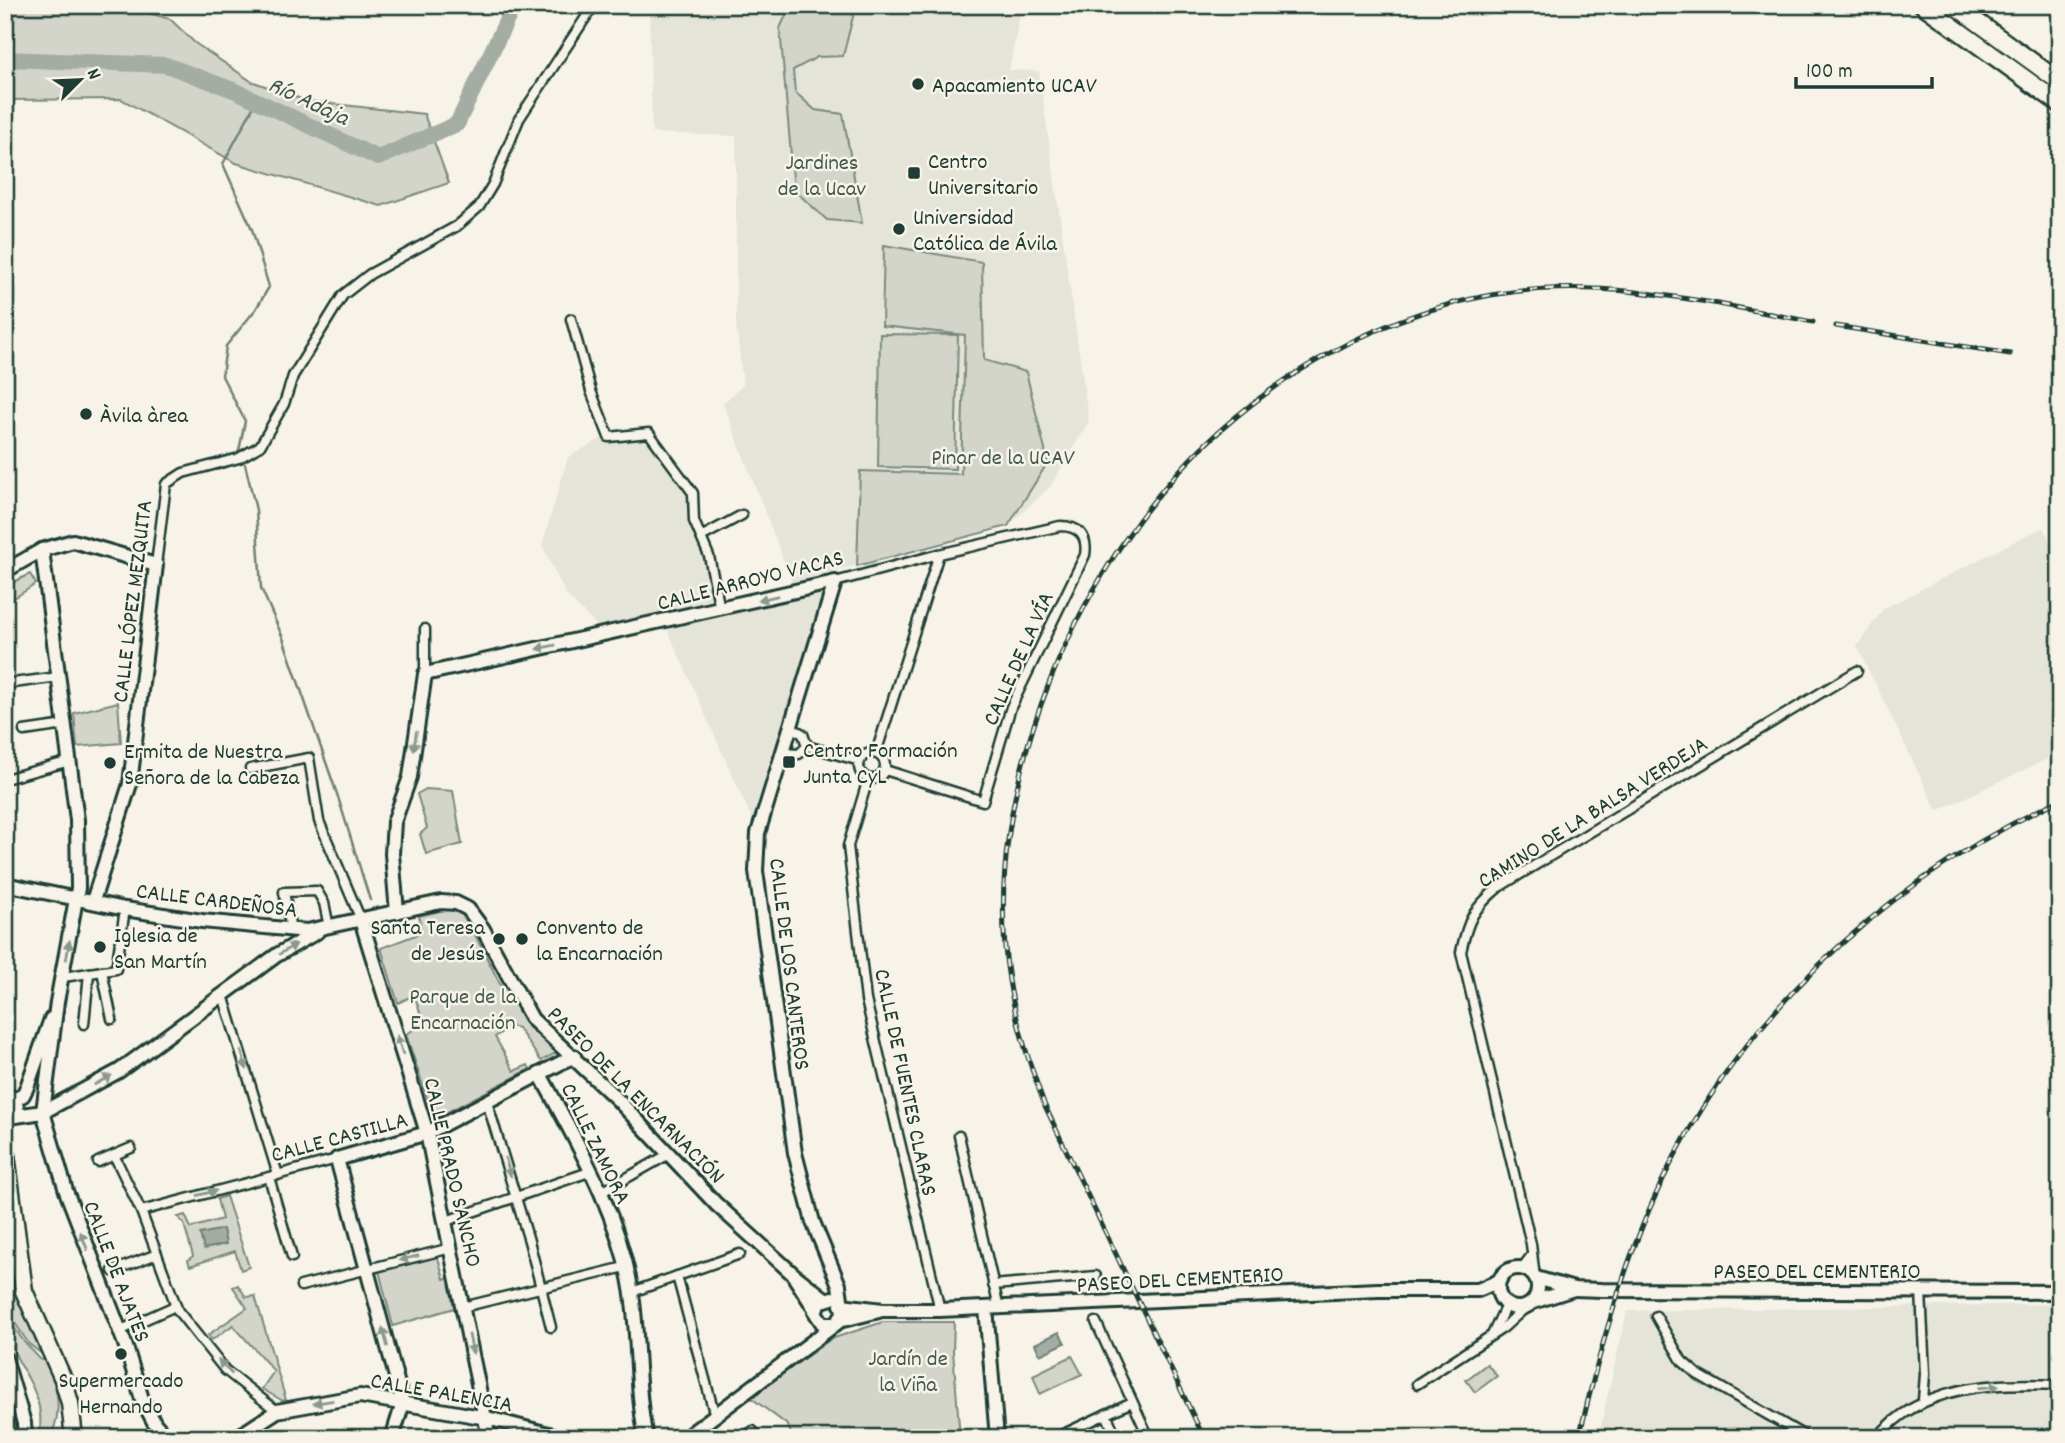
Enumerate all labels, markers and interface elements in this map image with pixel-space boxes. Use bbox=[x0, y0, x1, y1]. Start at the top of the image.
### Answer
north arrow bbox=[46, 46, 116, 116]
scale bar bbox=[1796, 46, 1932, 90]
text: 100 m bbox=[1806, 58, 1853, 88]
text: N bbox=[78, 65, 107, 84]
water label: Río Adaja bbox=[262, 69, 355, 137]
place label: Apacamiento UCAV bbox=[932, 71, 1097, 104]
marker: Apacamiento UCAV bbox=[910, 76, 926, 92]
place label: Centro Universitario bbox=[928, 147, 1038, 206]
park label: Jardines de la Ucav bbox=[778, 148, 867, 207]
marker: Centro Universitario bbox=[906, 165, 922, 181]
place label: Universidad Católica de Ávila bbox=[913, 203, 1058, 262]
marker: Universidad Católica de Ávila bbox=[891, 221, 907, 237]
place label: Àvila àrea bbox=[100, 401, 189, 434]
marker: Àvila àrea bbox=[78, 406, 94, 422]
park label: Pinar de la UCAV bbox=[931, 443, 1075, 476]
street label: CALLE LÓPEZ MEZQUITA bbox=[106, 498, 163, 705]
street label: CALLE ARROYO VACAS bbox=[654, 543, 848, 622]
street label: CALLE DE LA VÍA bbox=[976, 587, 1064, 732]
one-way arrow bbox=[757, 592, 779, 603]
one-way arrow bbox=[535, 642, 557, 653]
one-way arrow bbox=[409, 730, 420, 752]
street label: CAMINO DE LA BALSA VERDEJA bbox=[1472, 730, 1715, 898]
place label: Centro Formación Junta CyL bbox=[803, 736, 958, 795]
place label: Ermita de Nuestra Señora de la Cabeza bbox=[124, 737, 300, 796]
marker: Centro Formación Junta CyL bbox=[781, 754, 797, 770]
marker: Ermita de Nuestra Señora de la Cabeza bbox=[102, 755, 118, 771]
street label: CALLE DE LOS CANTEROS bbox=[758, 856, 817, 1072]
street label: CALLE CARDEÑOSA bbox=[134, 876, 299, 929]
place label: Santa Teresa de Jesús bbox=[370, 913, 486, 972]
place label: Convento de la Encarnación bbox=[536, 913, 663, 972]
place label: Iglesia de San Martín bbox=[114, 921, 207, 980]
marker: Santa Teresa de Jesús bbox=[491, 931, 507, 947]
marker: Convento de la Encarnación bbox=[514, 931, 530, 947]
one-way arrow bbox=[62, 939, 73, 961]
marker: Iglesia de San Martín bbox=[92, 939, 108, 955]
one-way arrow bbox=[279, 943, 298, 955]
street label: CALLE DE FUENTES CLARAS bbox=[863, 966, 944, 1199]
park label: Parque de la Encarnación bbox=[409, 982, 518, 1041]
street label: PASEO DE LA ENCARNACIÓN bbox=[538, 1000, 731, 1193]
one-way arrow bbox=[394, 1034, 405, 1055]
one-way arrow bbox=[240, 1049, 250, 1070]
one-way arrow bbox=[93, 1074, 113, 1086]
street label: CALLE PRADO SANCHO bbox=[413, 1075, 488, 1271]
street label: CALLE ZAMORA bbox=[550, 1078, 638, 1211]
street label: CALLE CASTILLA bbox=[268, 1105, 412, 1173]
one-way arrow bbox=[503, 1156, 513, 1177]
one-way arrow bbox=[197, 1188, 218, 1198]
street label: CALLE DE AJATES bbox=[73, 1197, 157, 1348]
one-way arrow bbox=[79, 1231, 90, 1252]
one-way arrow bbox=[398, 1252, 420, 1263]
street label: PASEO DEL CEMENTERIO bbox=[1713, 1257, 1921, 1290]
street label: PASEO DEL CEMENTERIO bbox=[1076, 1260, 1285, 1303]
one-way arrow bbox=[379, 1326, 390, 1348]
one-way arrow bbox=[466, 1333, 477, 1355]
park label: Jardín de la Viña bbox=[868, 1344, 948, 1403]
marker: Supermercado Hernando bbox=[113, 1346, 129, 1362]
one-way arrow bbox=[216, 1359, 233, 1376]
place label: Supermercado Hernando bbox=[59, 1366, 183, 1425]
street label: CALLE PALENCIA bbox=[368, 1366, 515, 1423]
one-way arrow bbox=[1978, 1382, 2000, 1393]
one-way arrow bbox=[312, 1397, 334, 1408]

